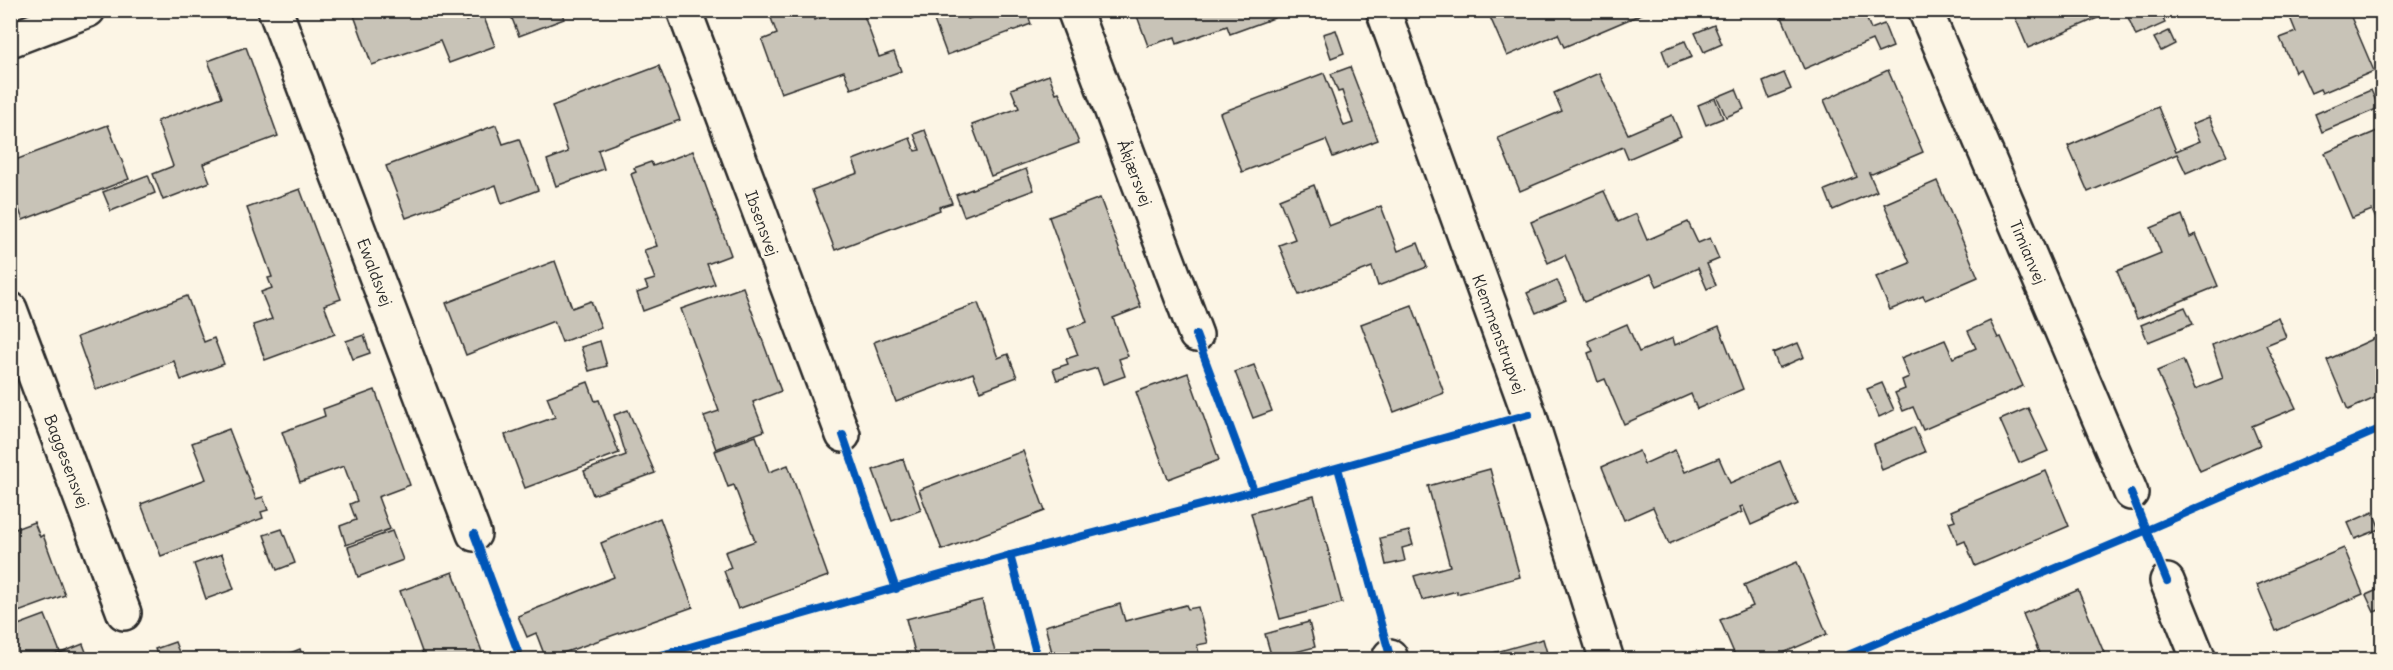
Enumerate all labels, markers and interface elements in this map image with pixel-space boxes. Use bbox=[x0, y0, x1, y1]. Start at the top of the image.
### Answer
street label: Åkjærsvej bbox=[1113, 137, 1157, 209]
street label: Ibsensvej bbox=[741, 188, 783, 258]
street label: Timianvej bbox=[2006, 217, 2050, 287]
street label: Ewaldsvej bbox=[353, 235, 397, 309]
street label: Klemmenstrupvej bbox=[1468, 272, 1530, 396]
street label: Baggesensvej bbox=[40, 411, 94, 511]

